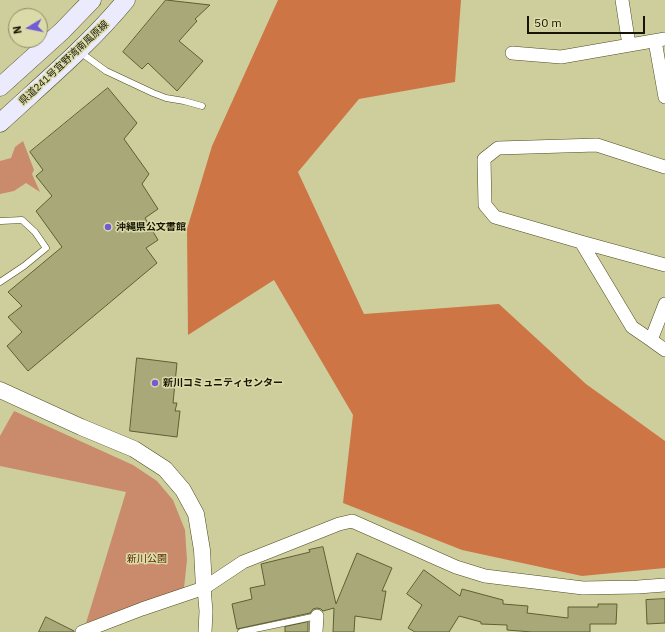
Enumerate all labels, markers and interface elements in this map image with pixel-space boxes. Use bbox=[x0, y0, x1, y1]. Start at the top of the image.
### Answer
north arrow bbox=[8, 8, 48, 48]
scale bar bbox=[529, 8, 647, 34]
text: 50 m bbox=[534, 15, 562, 30]
street label: 県道241号宜野湾南風原線 bbox=[17, 18, 111, 108]
text: N bbox=[10, 25, 25, 35]
place label: 沖縄県公文書館 bbox=[116, 221, 186, 233]
marker: 沖縄県公文書館 bbox=[103, 222, 113, 232]
place label: 新川コミュニティセンター bbox=[163, 377, 283, 389]
marker: 新川コミュニティセンター bbox=[150, 378, 160, 388]
park label: 新川公園 bbox=[127, 553, 167, 565]

